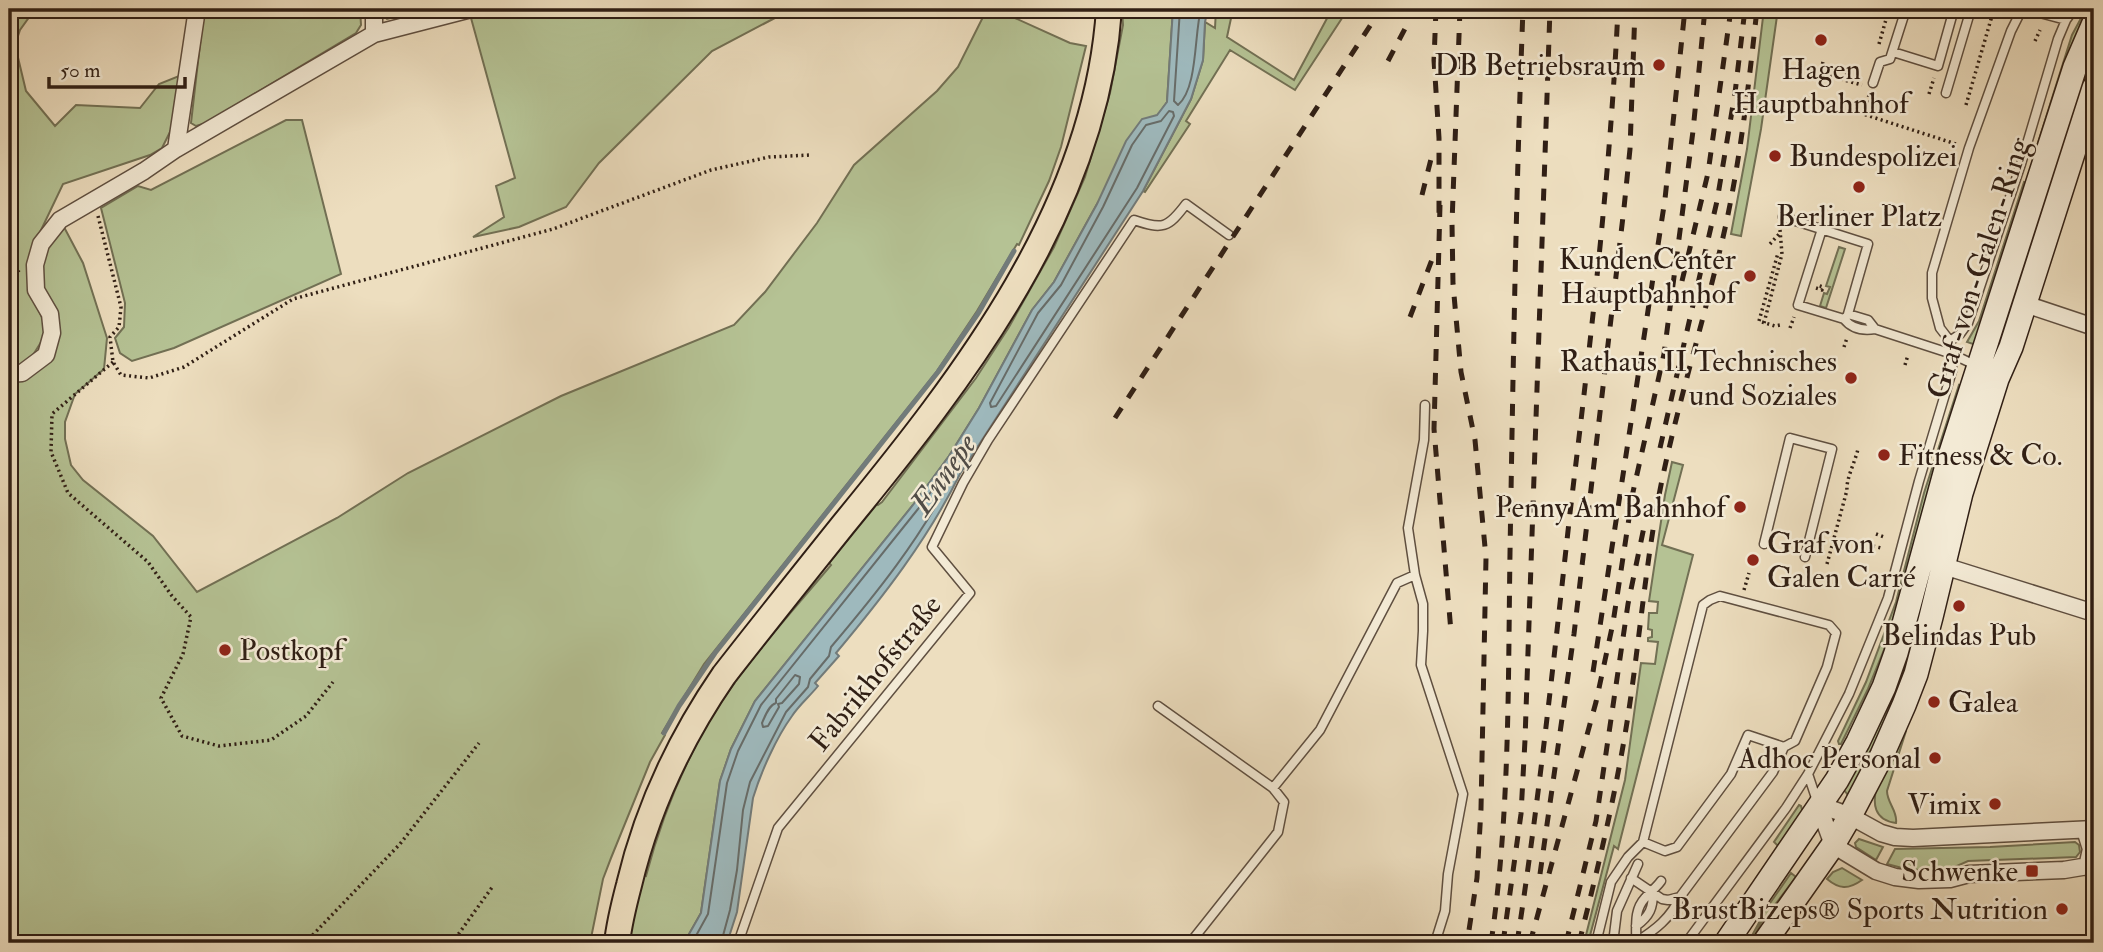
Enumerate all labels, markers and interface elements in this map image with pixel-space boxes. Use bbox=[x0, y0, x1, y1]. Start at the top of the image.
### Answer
marker: Hagen Hauptbahnhof bbox=[1813, 32, 1829, 48]
scale bar bbox=[49, 46, 186, 90]
place label: DB Betriebsraum bbox=[1434, 47, 1645, 84]
place label: Hagen Hauptbahnhof bbox=[1733, 51, 1913, 122]
text: 50 m bbox=[60, 57, 101, 84]
marker: DB Betriebsraum bbox=[1651, 57, 1667, 73]
street label: Graf-von-Galen-Ring bbox=[1919, 132, 2038, 403]
place label: Bundespolizei bbox=[1789, 138, 1957, 175]
marker: Bundespolizei bbox=[1767, 148, 1783, 164]
marker: Berliner Platz bbox=[1851, 179, 1867, 195]
place label: Berliner Platz bbox=[1776, 198, 1942, 235]
place label: KundenCenter Hauptbahnhof bbox=[1559, 241, 1740, 312]
marker: KundenCenter Hauptbahnhof bbox=[1742, 268, 1758, 284]
place label: Rathaus II Technisches und Soziales bbox=[1560, 343, 1837, 414]
marker: Rathaus II Technisches und Soziales bbox=[1843, 370, 1859, 386]
water label: Ennepe bbox=[901, 426, 986, 524]
place label: Fitness & Co. bbox=[1898, 437, 2063, 474]
marker: Fitness & Co. bbox=[1876, 447, 1892, 463]
place label: Penny Am Bahnhof bbox=[1495, 489, 1730, 526]
marker: Penny Am Bahnhof bbox=[1732, 499, 1748, 515]
place label: Graf von Galen Carré bbox=[1767, 525, 1916, 596]
marker: Graf von Galen Carré bbox=[1745, 552, 1761, 568]
street label: Fabrikhofstraße bbox=[801, 588, 950, 759]
marker: Belindas Pub bbox=[1951, 598, 1967, 614]
place label: Belindas Pub bbox=[1882, 617, 2036, 654]
place label: Postkopf bbox=[239, 632, 348, 669]
marker: Postkopf bbox=[217, 642, 233, 658]
place label: Galea bbox=[1948, 684, 2019, 721]
marker: Galea bbox=[1926, 694, 1942, 710]
place label: Adhoc Personal bbox=[1737, 740, 1921, 777]
marker: Adhoc Personal bbox=[1927, 750, 1943, 766]
place label: Vimix bbox=[1907, 786, 1981, 823]
marker: Vimix bbox=[1987, 796, 2003, 812]
place label: Schwenke bbox=[1901, 853, 2018, 890]
marker: Schwenke bbox=[2024, 863, 2040, 879]
place label: BrustBizeps® Sports Nutrition bbox=[1672, 891, 2048, 928]
marker: BrustBizeps® Sports Nutrition bbox=[2054, 901, 2070, 917]

